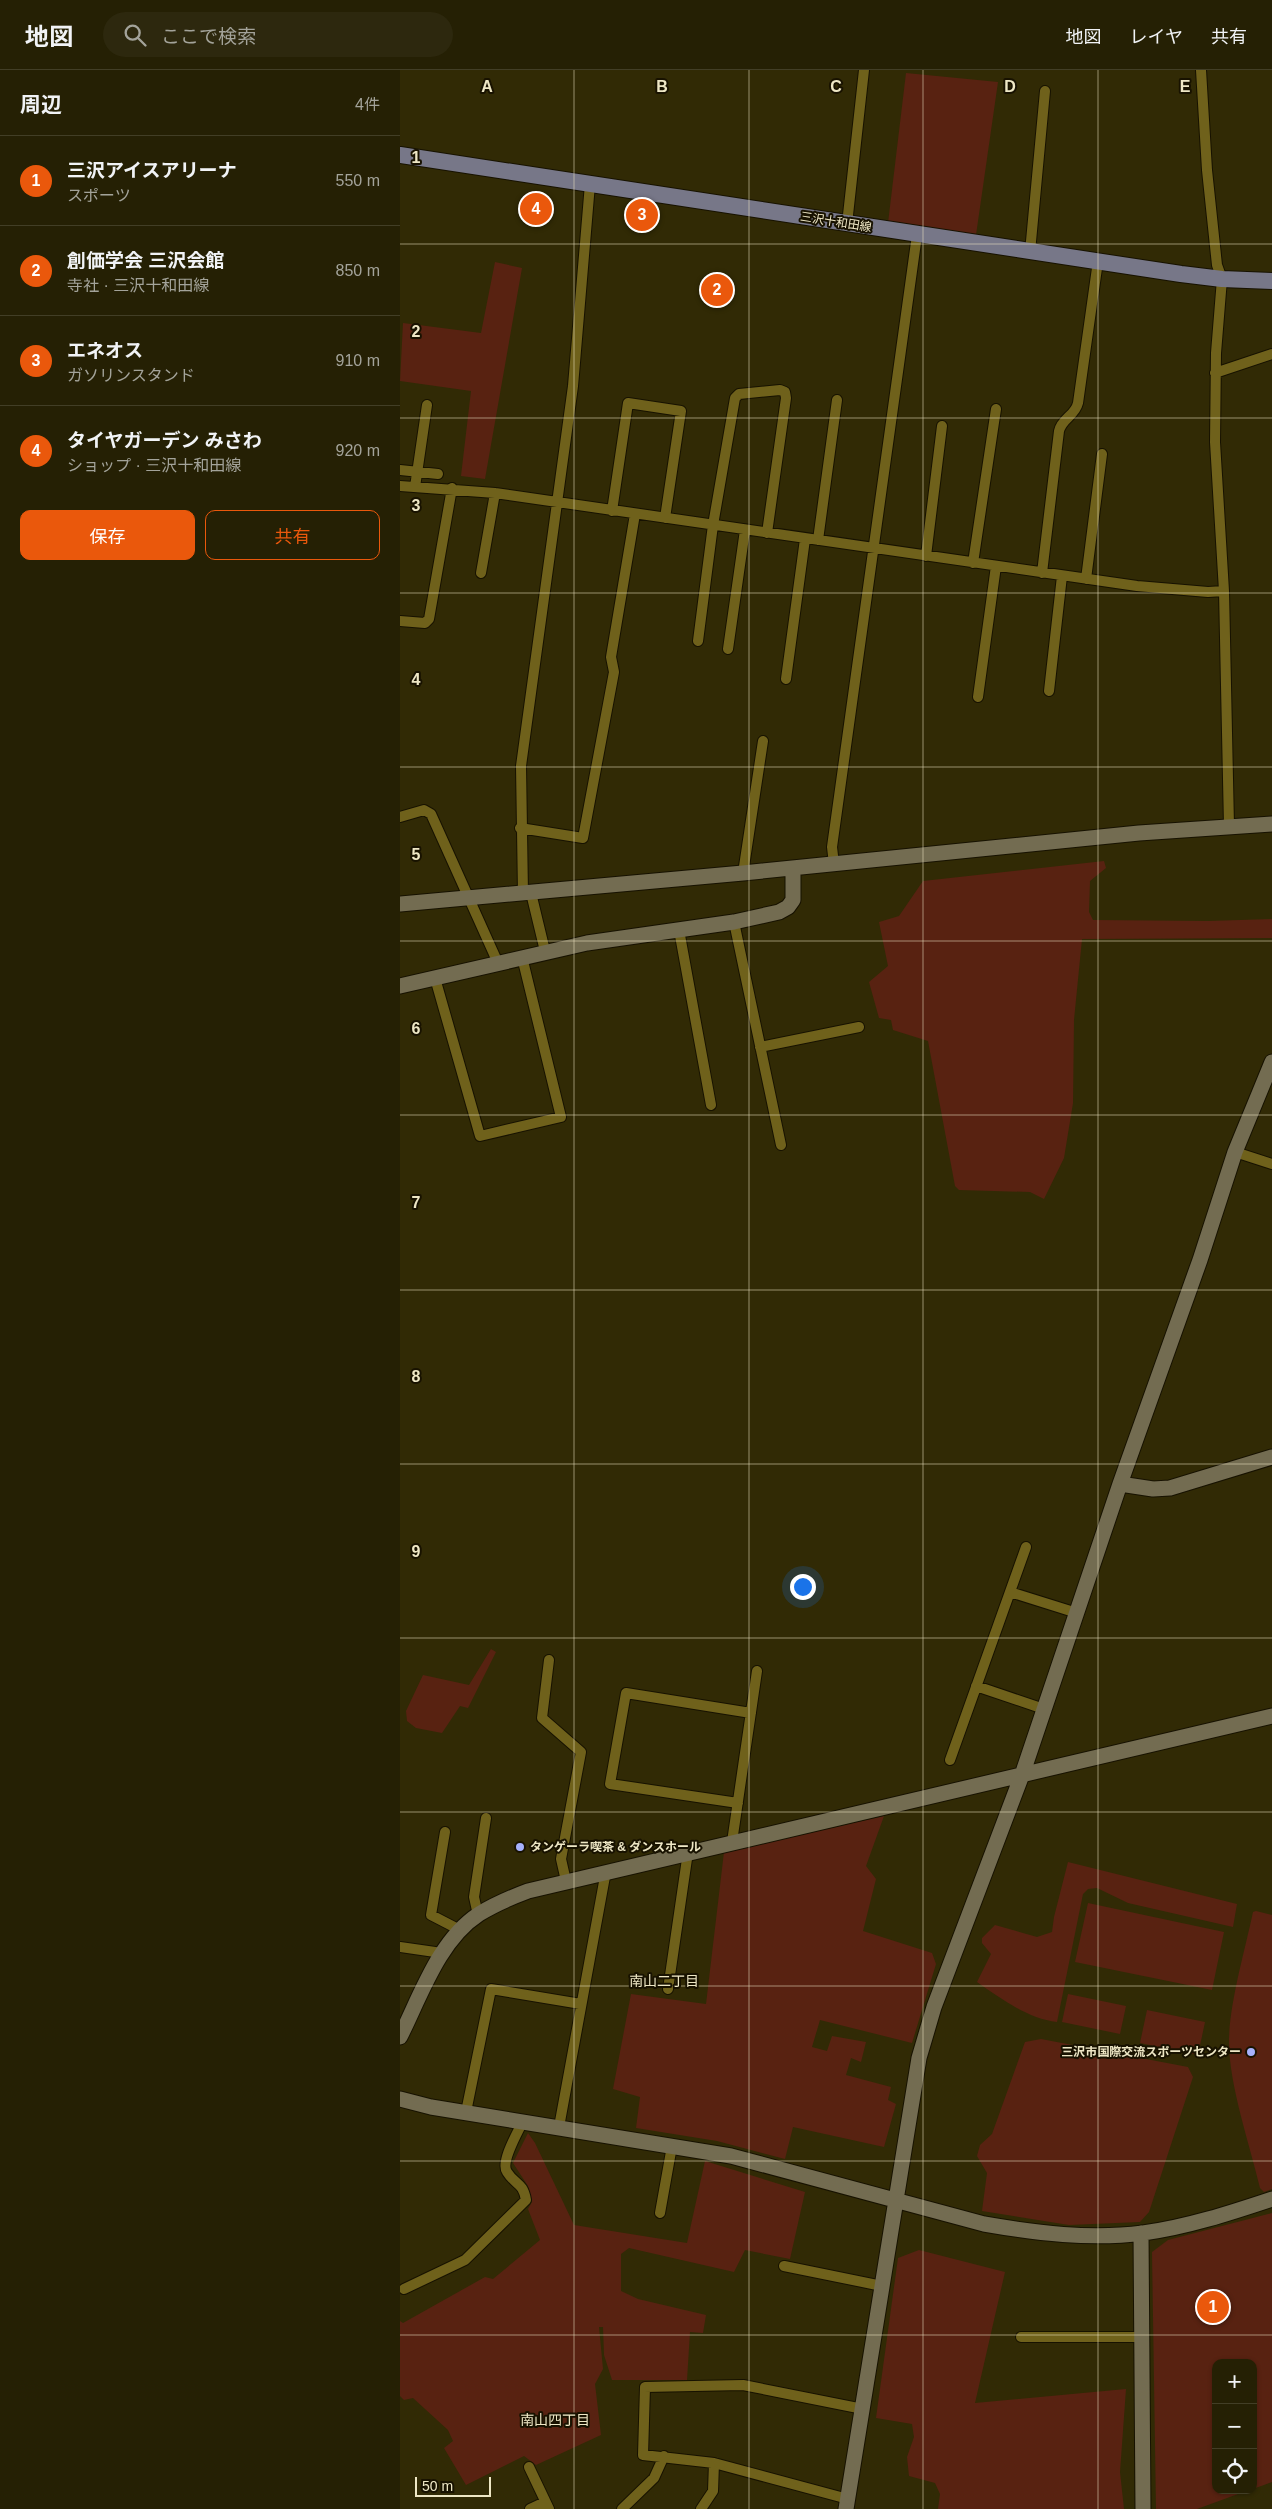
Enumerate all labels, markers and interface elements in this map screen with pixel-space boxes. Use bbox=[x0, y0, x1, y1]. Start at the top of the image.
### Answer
search box bbox=[103, 12, 453, 57]
icon: search bbox=[121, 21, 149, 49]
text: 地図 bbox=[25, 23, 73, 50]
text: ここで検索 bbox=[161, 26, 256, 47]
text: 地図 bbox=[1066, 27, 1102, 47]
text: レイヤ bbox=[1130, 27, 1183, 47]
text: 共有 bbox=[1211, 27, 1247, 47]
text: A bbox=[481, 78, 493, 95]
text: B bbox=[656, 78, 668, 95]
text: C bbox=[830, 78, 842, 95]
text: D bbox=[1004, 78, 1016, 95]
text: E bbox=[1180, 78, 1191, 95]
text: 周辺 bbox=[20, 93, 62, 116]
text: 4件 bbox=[355, 96, 380, 113]
text: 1 bbox=[412, 149, 421, 166]
text: 三沢アイスアリーナ bbox=[67, 160, 236, 181]
text: 1 bbox=[32, 172, 40, 189]
text: 550 m bbox=[336, 172, 380, 189]
text: スポーツ bbox=[67, 187, 131, 204]
pin: 4 bbox=[520, 190, 552, 228]
pin: 3 bbox=[626, 196, 658, 234]
street label: 三沢十和田線 bbox=[799, 209, 873, 235]
text: 創価学会 三沢会館 bbox=[67, 250, 224, 271]
text: 2 bbox=[32, 262, 40, 279]
text: 850 m bbox=[336, 262, 380, 279]
pin: 2 bbox=[701, 271, 733, 309]
text: 寺社 · 三沢十和田線 bbox=[67, 277, 209, 294]
text: 2 bbox=[412, 323, 421, 340]
text: エネオス bbox=[67, 340, 143, 361]
text: 3 bbox=[32, 352, 40, 369]
text: 910 m bbox=[336, 352, 380, 369]
text: ガソリンスタンド bbox=[67, 367, 195, 384]
text: タイヤガーデン みさわ bbox=[67, 430, 262, 451]
text: 4 bbox=[32, 442, 40, 459]
text: 920 m bbox=[336, 442, 380, 459]
text: ショップ · 三沢十和田線 bbox=[67, 457, 241, 474]
text: 3 bbox=[412, 497, 421, 514]
button: 保存 bbox=[20, 510, 195, 560]
button: 共有 bbox=[205, 510, 380, 560]
text: 4 bbox=[412, 671, 421, 688]
text: 5 bbox=[412, 846, 421, 863]
text: 6 bbox=[412, 1020, 421, 1037]
text: 7 bbox=[412, 1194, 421, 1211]
text: 8 bbox=[412, 1368, 421, 1385]
text: 9 bbox=[412, 1543, 421, 1560]
your location bbox=[790, 1574, 816, 1600]
place label: タンゲーラ喫茶 & ダンスホール bbox=[530, 1840, 701, 1854]
marker: タンゲーラ喫茶 & ダンスホール bbox=[514, 1841, 526, 1853]
district label: 南山二丁目 bbox=[629, 1973, 699, 1989]
place label: 三沢市国際交流スポーツセンター bbox=[1061, 2045, 1241, 2059]
marker: 三沢市国際交流スポーツセンター bbox=[1245, 2046, 1257, 2058]
pin: 1 bbox=[1197, 2288, 1229, 2326]
map controls bbox=[1212, 2359, 1257, 2494]
button: + bbox=[1212, 2359, 1257, 2404]
button: − bbox=[1212, 2404, 1257, 2449]
district label: 南山四丁目 bbox=[520, 2412, 590, 2428]
button: locate bbox=[1212, 2449, 1257, 2494]
scale bar bbox=[415, 2474, 491, 2497]
text: 50 m bbox=[422, 2478, 453, 2494]

